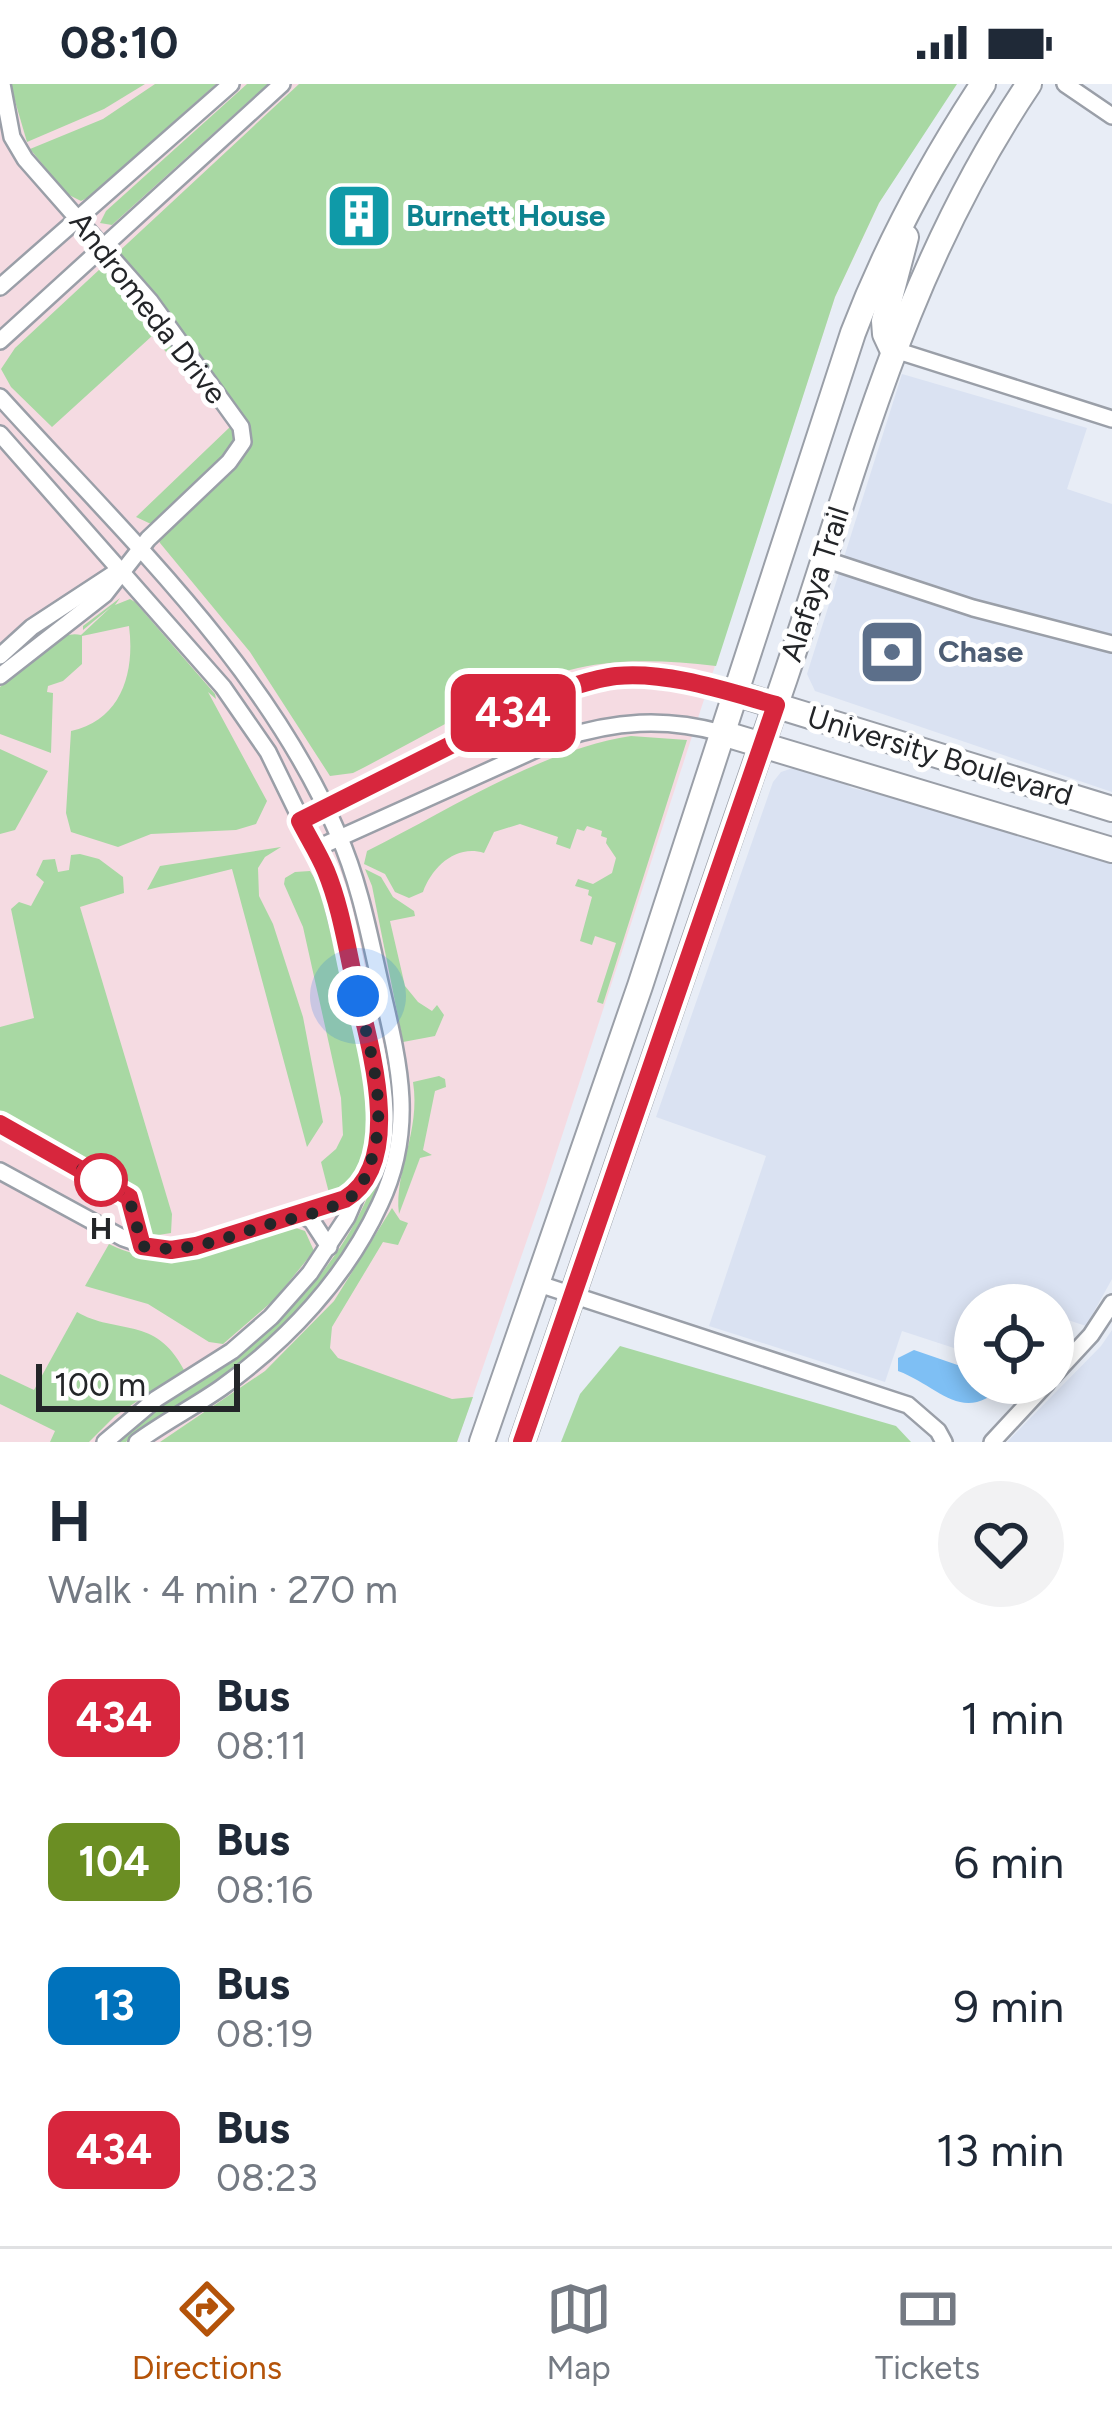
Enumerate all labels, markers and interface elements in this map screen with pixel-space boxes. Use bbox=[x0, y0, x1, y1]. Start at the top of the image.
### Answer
text: 08:10 bbox=[60, 15, 178, 69]
building icon: Burnett House bbox=[324, 181, 394, 251]
place label: Burnett House bbox=[406, 197, 606, 234]
street label: Andromeda Drive bbox=[62, 204, 235, 411]
street label: Alafaya Trail bbox=[772, 502, 857, 666]
bank icon: Chase bbox=[857, 617, 927, 687]
place label: Chase bbox=[938, 633, 1024, 670]
line badge: 434 bbox=[444, 674, 582, 752]
text: 434 bbox=[475, 687, 551, 738]
street label: University Boulevard bbox=[803, 698, 1077, 813]
your location bbox=[328, 966, 388, 1026]
marker: H bbox=[76, 1155, 126, 1205]
place label: H bbox=[90, 1210, 112, 1247]
map controls bbox=[954, 1284, 1074, 1404]
button: locate bbox=[954, 1284, 1074, 1404]
scale bar bbox=[36, 1358, 240, 1411]
text: 100 m bbox=[54, 1365, 146, 1404]
button: heart bbox=[938, 1481, 1064, 1607]
text: H bbox=[48, 1487, 91, 1555]
text: Walk · 4 min · 270 m bbox=[48, 1566, 398, 1613]
text: Bus bbox=[216, 1668, 290, 1722]
text: 1 min bbox=[960, 1691, 1064, 1745]
text: 434 bbox=[76, 1692, 152, 1743]
text: 08:11 bbox=[216, 1722, 307, 1769]
text: Bus bbox=[216, 1812, 290, 1866]
text: 6 min bbox=[954, 1835, 1064, 1889]
text: 104 bbox=[78, 1836, 150, 1887]
text: 08:16 bbox=[216, 1866, 313, 1913]
text: Bus bbox=[216, 1956, 290, 2010]
text: 9 min bbox=[954, 1979, 1064, 2033]
text: 13 bbox=[93, 1980, 135, 2031]
text: 08:19 bbox=[216, 2010, 313, 2057]
text: Bus bbox=[216, 2100, 290, 2154]
text: 13 min bbox=[936, 2123, 1064, 2177]
text: 434 bbox=[76, 2124, 152, 2175]
text: 08:23 bbox=[216, 2154, 318, 2201]
tab: Directions bbox=[132, 2276, 282, 2387]
tab: Map bbox=[546, 2276, 612, 2387]
tab: Tickets bbox=[875, 2276, 980, 2387]

